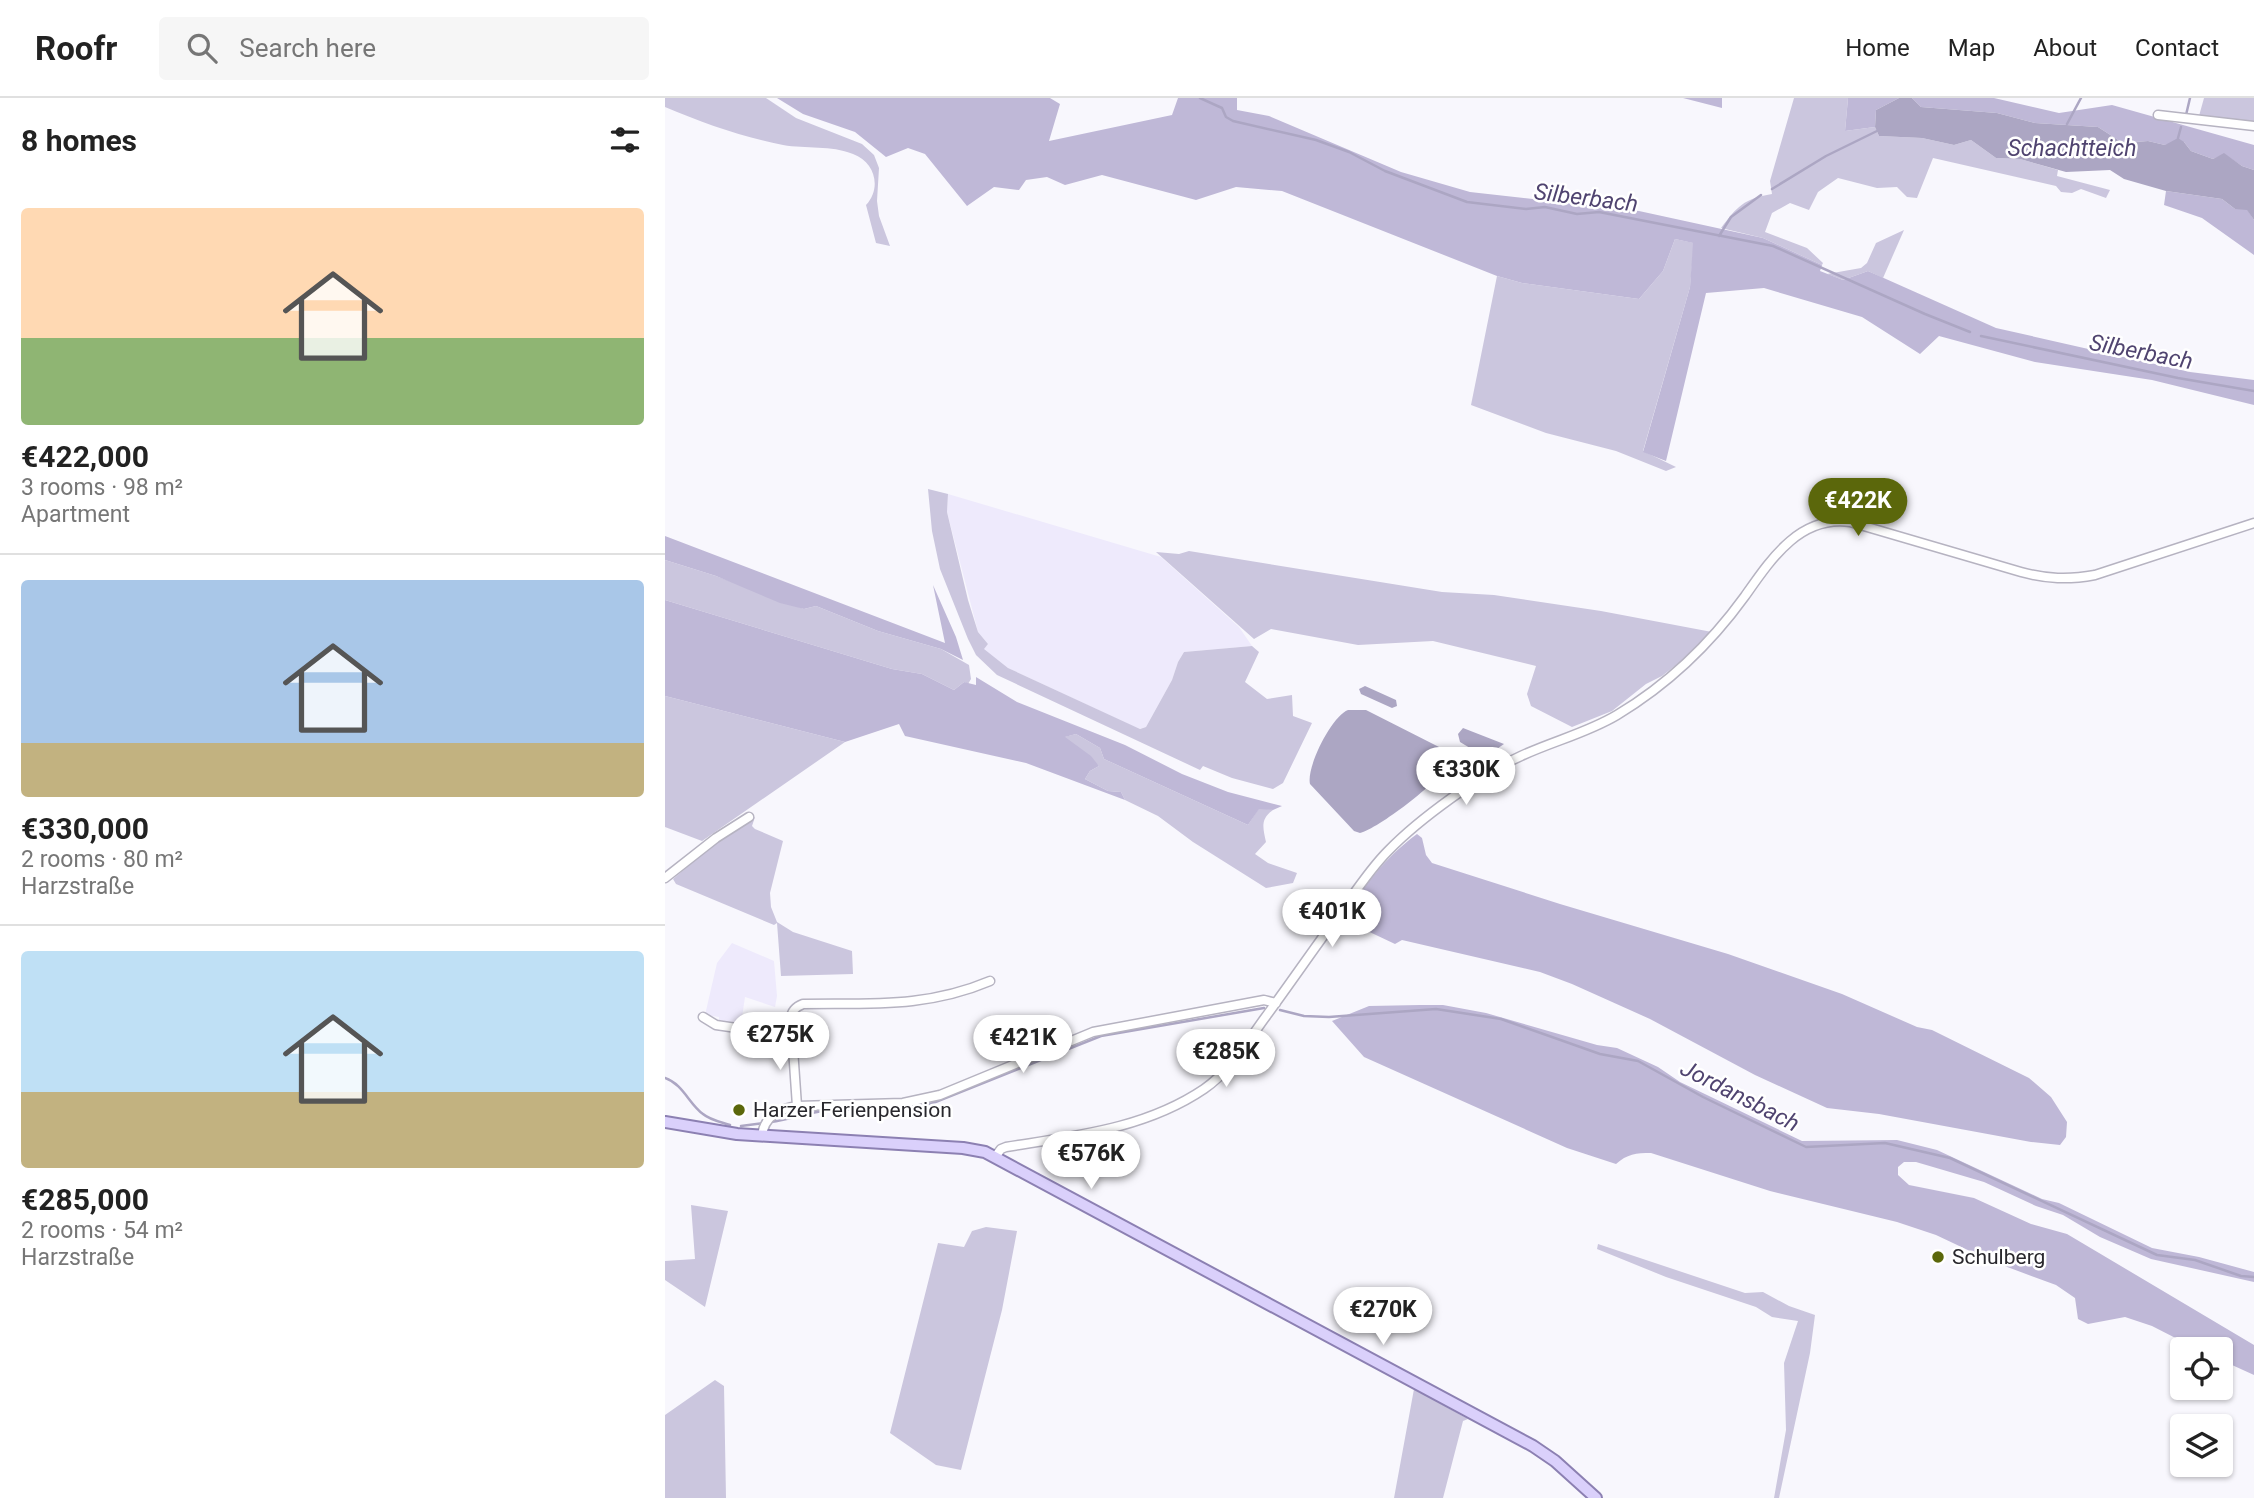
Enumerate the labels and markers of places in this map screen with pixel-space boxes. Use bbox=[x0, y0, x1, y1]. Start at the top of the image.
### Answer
pin: €422K bbox=[1809, 478, 1907, 538]
pin: €330K bbox=[1417, 748, 1515, 807]
pin: €401K bbox=[1283, 890, 1381, 949]
pin: €275K bbox=[731, 1012, 829, 1072]
pin: €421K bbox=[974, 1016, 1072, 1075]
pin: €285K bbox=[1177, 1030, 1275, 1089]
place label: Harzer Ferienpension bbox=[753, 1098, 952, 1122]
marker: Harzer Ferienpension bbox=[731, 1102, 747, 1118]
pin: €576K bbox=[1042, 1132, 1140, 1191]
place label: Schulberg bbox=[1952, 1245, 2045, 1269]
marker: Schulberg bbox=[1930, 1249, 1946, 1265]
pin: €270K bbox=[1334, 1288, 1432, 1347]

